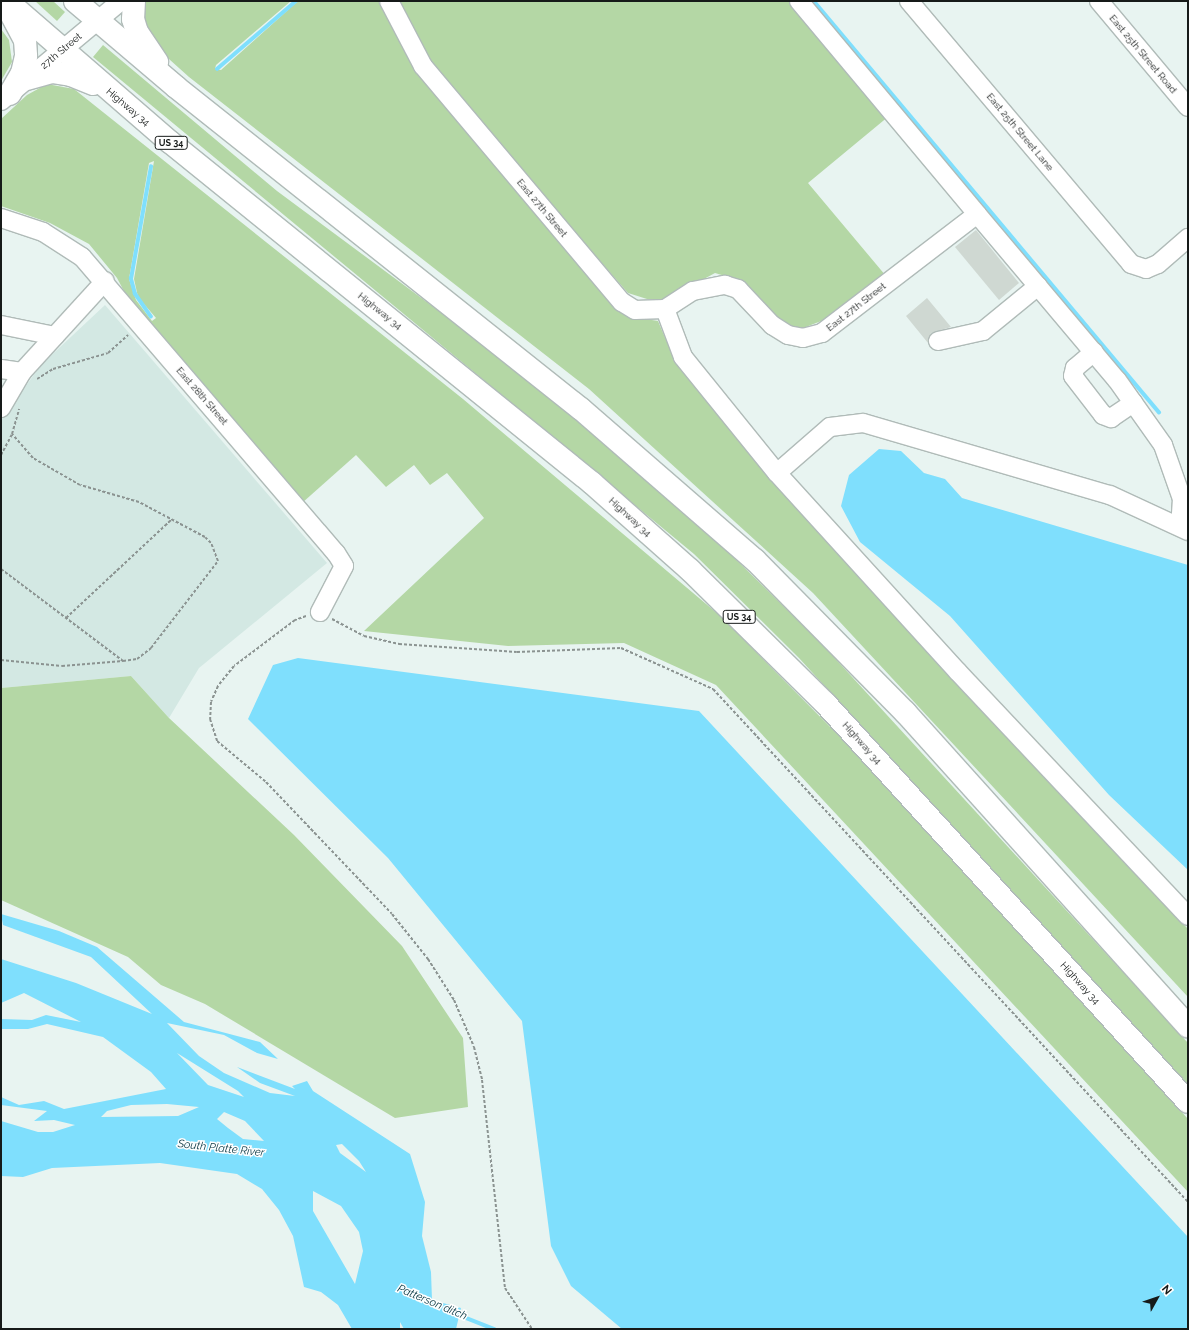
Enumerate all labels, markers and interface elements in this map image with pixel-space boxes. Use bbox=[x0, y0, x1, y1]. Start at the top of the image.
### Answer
street label: East 25th Street Road bbox=[1107, 12, 1179, 96]
street label: 27th Street bbox=[38, 30, 84, 72]
street label: Highway 34 bbox=[104, 85, 152, 129]
street label: East 25th Street Lane bbox=[984, 91, 1056, 173]
road number: US 34 bbox=[154, 136, 188, 150]
street label: East 27th Street bbox=[514, 176, 570, 240]
street label: East 27th Street bbox=[824, 280, 888, 334]
street label: Highway 34 bbox=[355, 290, 405, 332]
street label: East 28th Street bbox=[174, 365, 230, 427]
street label: Highway 34 bbox=[606, 495, 654, 539]
road number: US 34 bbox=[722, 610, 756, 624]
street label: Highway 34 bbox=[840, 719, 884, 767]
street label: Highway 34 bbox=[1058, 959, 1102, 1007]
water label: South Platte River bbox=[177, 1138, 265, 1160]
north arrow bbox=[1137, 1278, 1177, 1318]
water label: Patterson ditch bbox=[395, 1282, 469, 1324]
text: N bbox=[1159, 1283, 1174, 1297]

